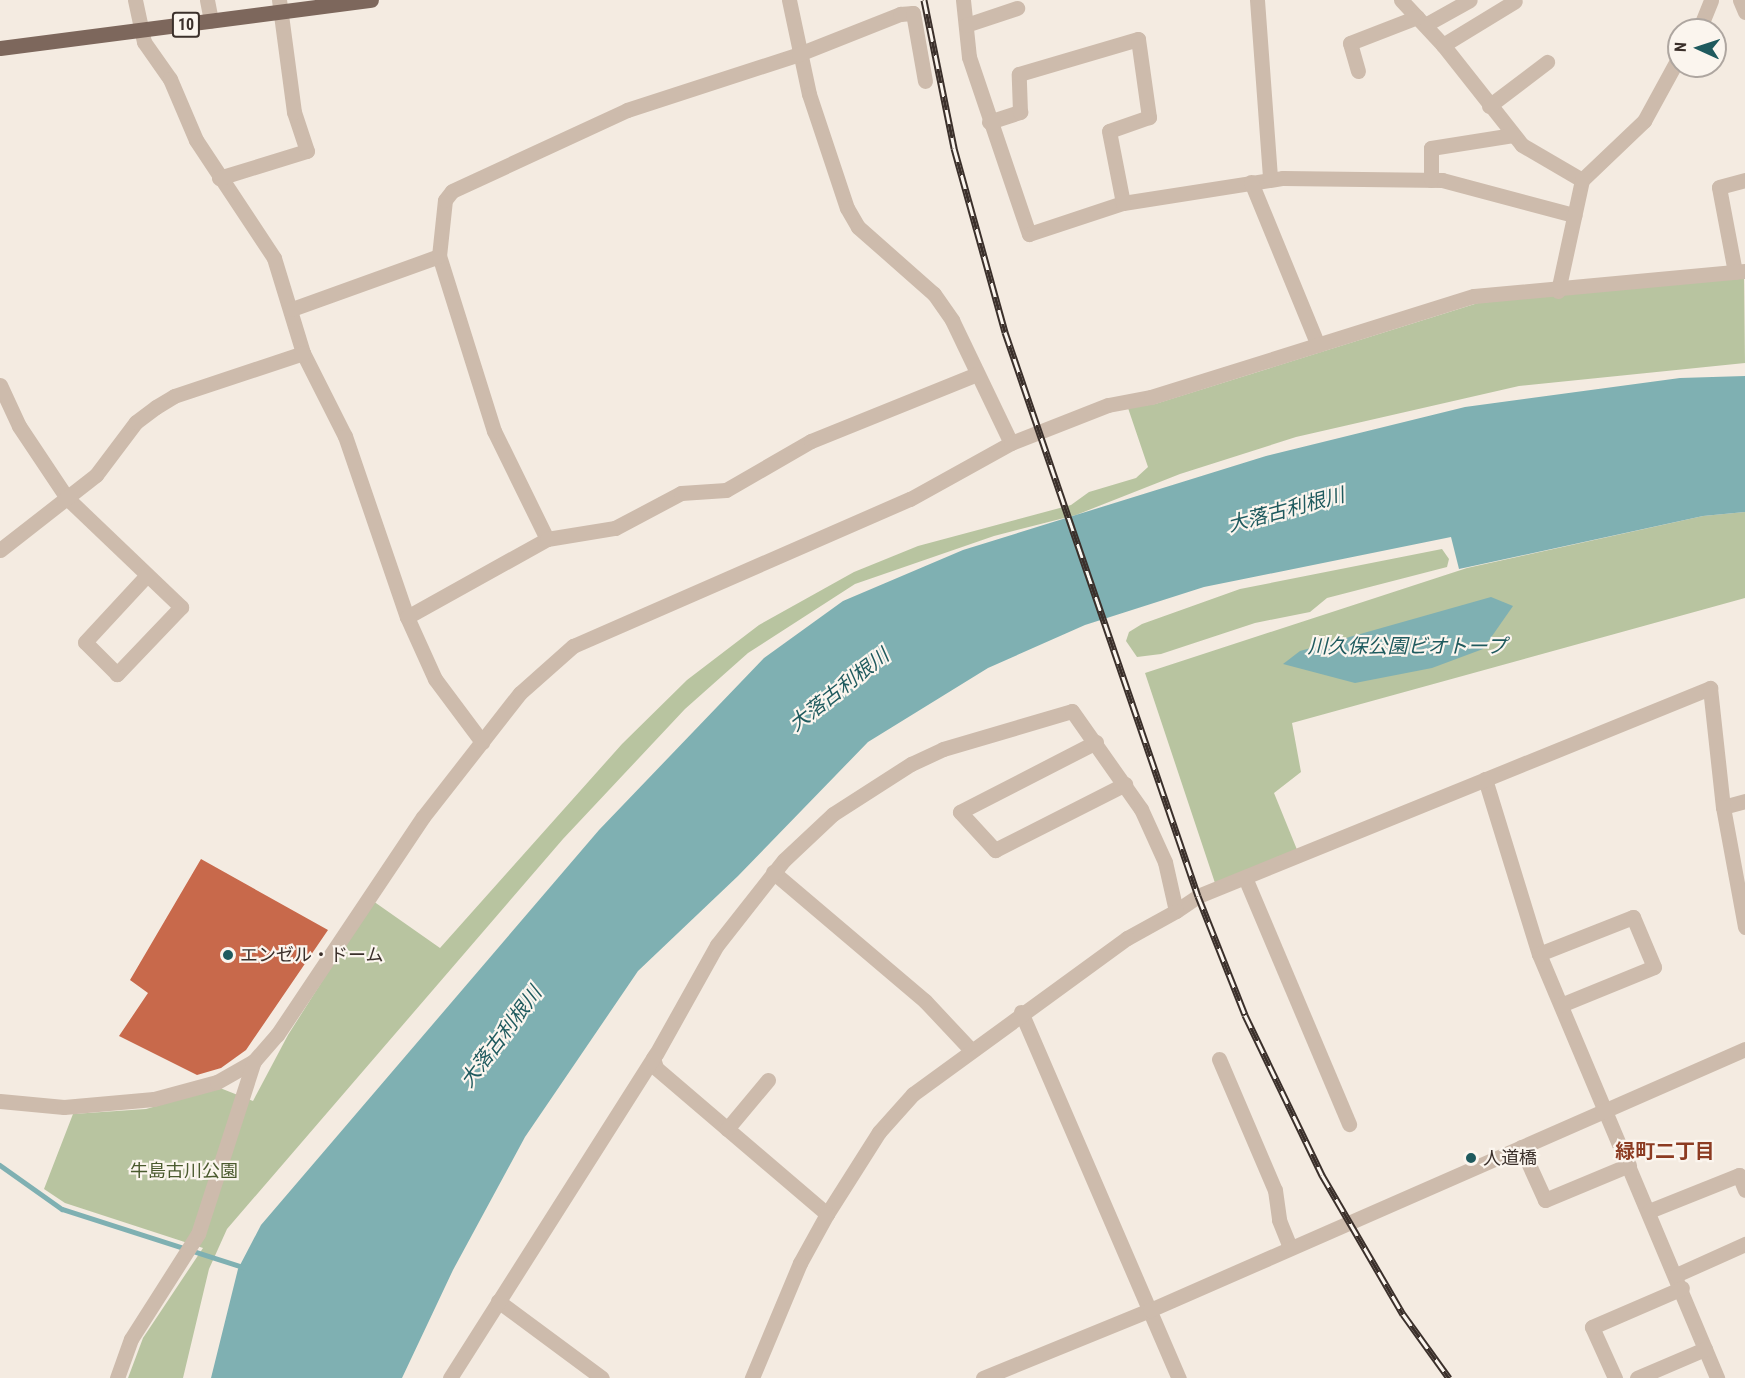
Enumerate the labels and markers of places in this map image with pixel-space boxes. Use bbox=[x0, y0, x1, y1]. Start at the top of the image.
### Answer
place label: エンゼル・ドーム bbox=[240, 944, 384, 966]
marker: エンゼル・ドーム bbox=[221, 948, 235, 962]
place label: 人道橋 bbox=[1483, 1147, 1537, 1169]
marker: 人道橋 bbox=[1464, 1151, 1478, 1165]

